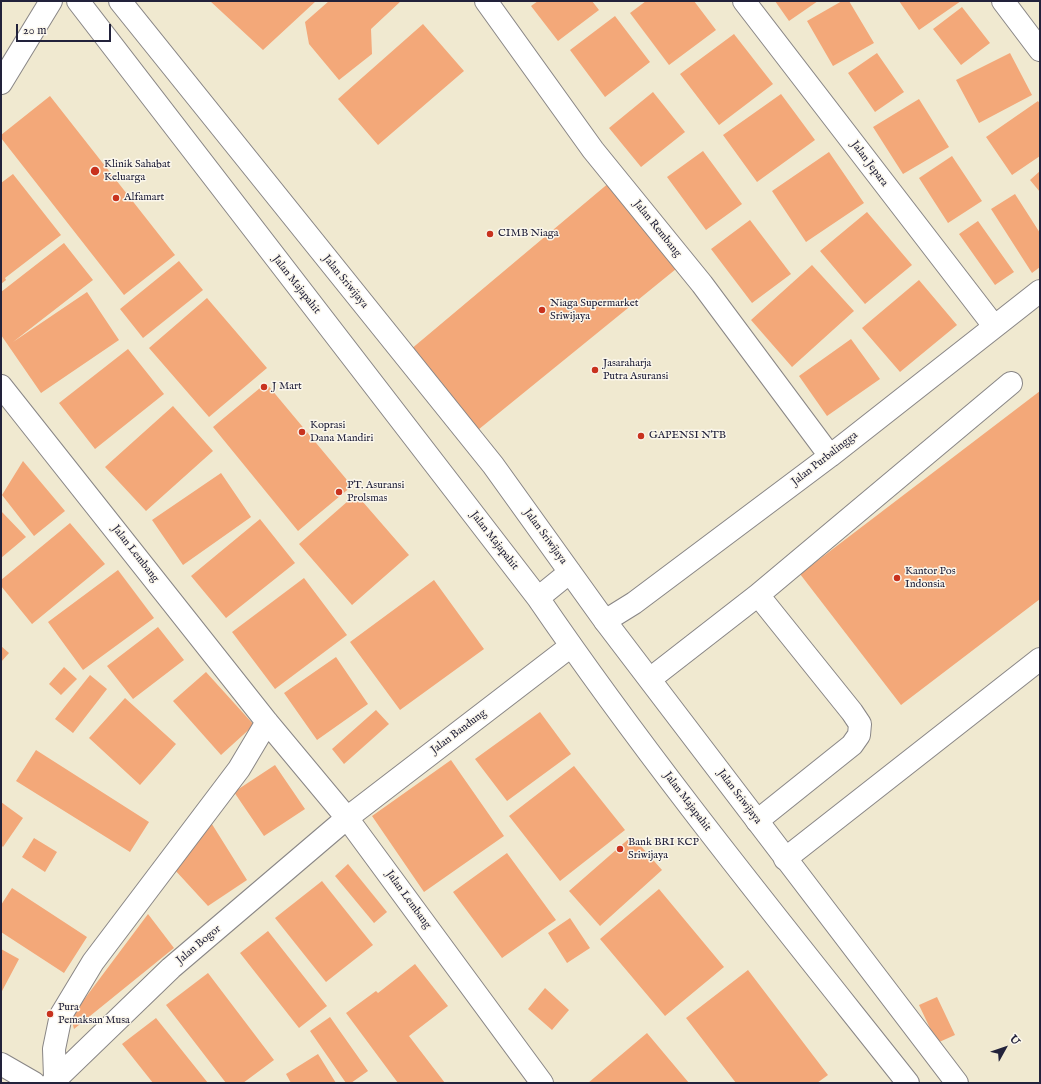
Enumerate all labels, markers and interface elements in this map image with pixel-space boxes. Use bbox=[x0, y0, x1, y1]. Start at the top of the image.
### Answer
scale bar bbox=[18, 16, 113, 42]
text: 20 m bbox=[23, 23, 46, 38]
street label: Jalan Jepara bbox=[848, 139, 890, 189]
place label: Klinik Sahabat Keluarga bbox=[104, 158, 170, 184]
marker: Klinik Sahabat Keluarga bbox=[89, 165, 101, 177]
place label: Alfamart bbox=[124, 191, 164, 205]
marker: Alfamart bbox=[111, 193, 121, 203]
street label: Jalan Rembang bbox=[630, 198, 684, 260]
place label: CIMB Niaga bbox=[498, 227, 558, 241]
marker: CIMB Niaga bbox=[485, 229, 495, 239]
street label: Jalan Majapahit bbox=[269, 253, 323, 317]
street label: Jalan Sriwijaya bbox=[319, 253, 371, 311]
place label: Niaga Supermarket Sriwijaya bbox=[550, 297, 639, 323]
marker: Niaga Supermarket Sriwijaya bbox=[537, 305, 547, 315]
place label: Jasaraharja Putra Asuransi bbox=[603, 357, 669, 383]
marker: Jasaraharja Putra Asuransi bbox=[590, 365, 600, 375]
place label: J Mart bbox=[272, 380, 302, 394]
marker: J Mart bbox=[259, 382, 269, 392]
place label: Koprasi Dana Mandiri bbox=[310, 419, 373, 445]
marker: Koprasi Dana Mandiri bbox=[297, 427, 307, 437]
place label: GAPENSI NTB bbox=[649, 429, 726, 443]
street label: Jalan Purbalingga bbox=[789, 429, 861, 489]
marker: GAPENSI NTB bbox=[636, 431, 646, 441]
place label: PT. Asuransi Prolsmas bbox=[347, 479, 404, 505]
marker: PT. Asuransi Prolsmas bbox=[334, 487, 344, 497]
street label: Jalan Sriwijaya bbox=[521, 507, 569, 567]
street label: Jalan Majapahit bbox=[467, 509, 521, 573]
street label: Jalan Lembang bbox=[109, 523, 161, 585]
place label: Kantor Pos Indonsia bbox=[905, 565, 956, 591]
marker: Kantor Pos Indonsia bbox=[892, 573, 902, 583]
street label: Jalan Bandung bbox=[429, 707, 489, 757]
street label: Jalan Sriwijaya bbox=[714, 767, 764, 827]
street label: Jalan Majapahit bbox=[660, 770, 714, 834]
place label: Bank BRI KCP Sriwijaya bbox=[628, 836, 699, 862]
marker: Bank BRI KCP Sriwijaya bbox=[615, 844, 625, 854]
street label: Jalan Lembang bbox=[382, 868, 434, 932]
street label: Jalan Bogor bbox=[174, 923, 224, 967]
place label: Pura Pemaksan Musa bbox=[58, 1001, 130, 1027]
marker: Pura Pemaksan Musa bbox=[45, 1009, 55, 1019]
north arrow bbox=[985, 1028, 1025, 1068]
text: U bbox=[1006, 1032, 1023, 1048]

